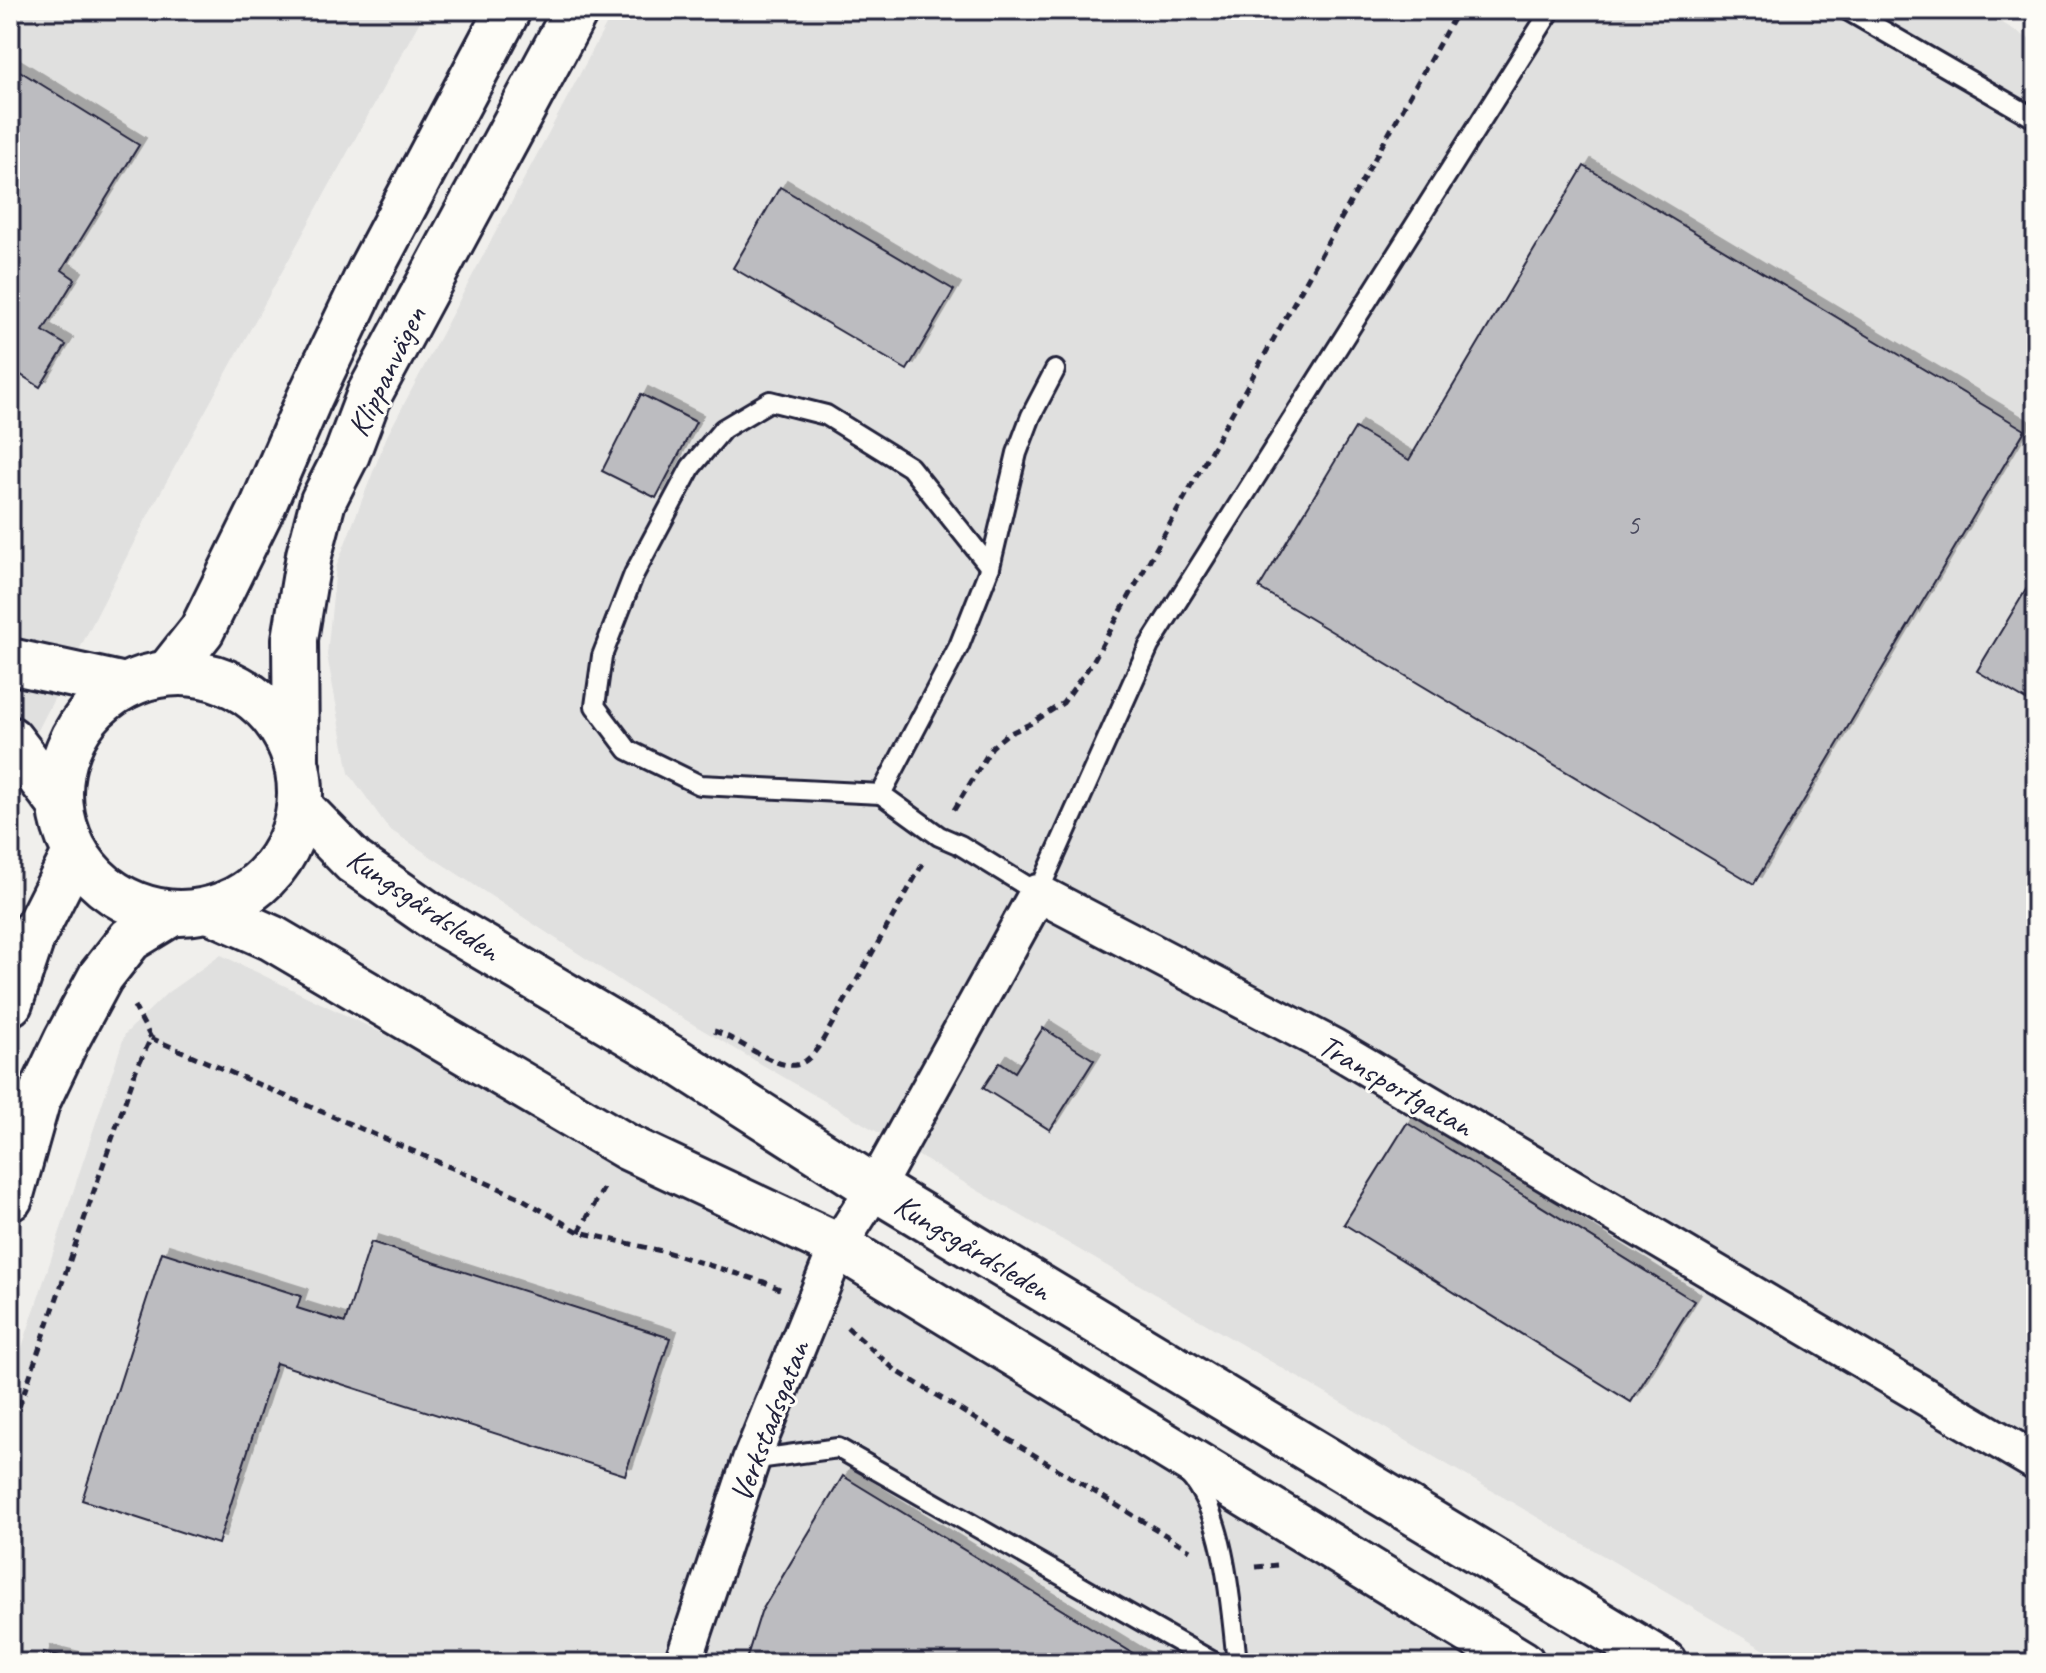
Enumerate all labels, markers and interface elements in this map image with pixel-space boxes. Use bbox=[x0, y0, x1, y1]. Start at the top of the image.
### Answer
street label: Klippanvägen bbox=[337, 299, 436, 443]
house number: 5 bbox=[1627, 507, 1641, 542]
street label: Kungsgårdsleden bbox=[339, 838, 509, 972]
street label: Transportgatan bbox=[1311, 1025, 1482, 1147]
street label: Kungsgårdsleden bbox=[887, 1185, 1060, 1311]
street label: Verkstadsgatan bbox=[720, 1333, 820, 1508]

